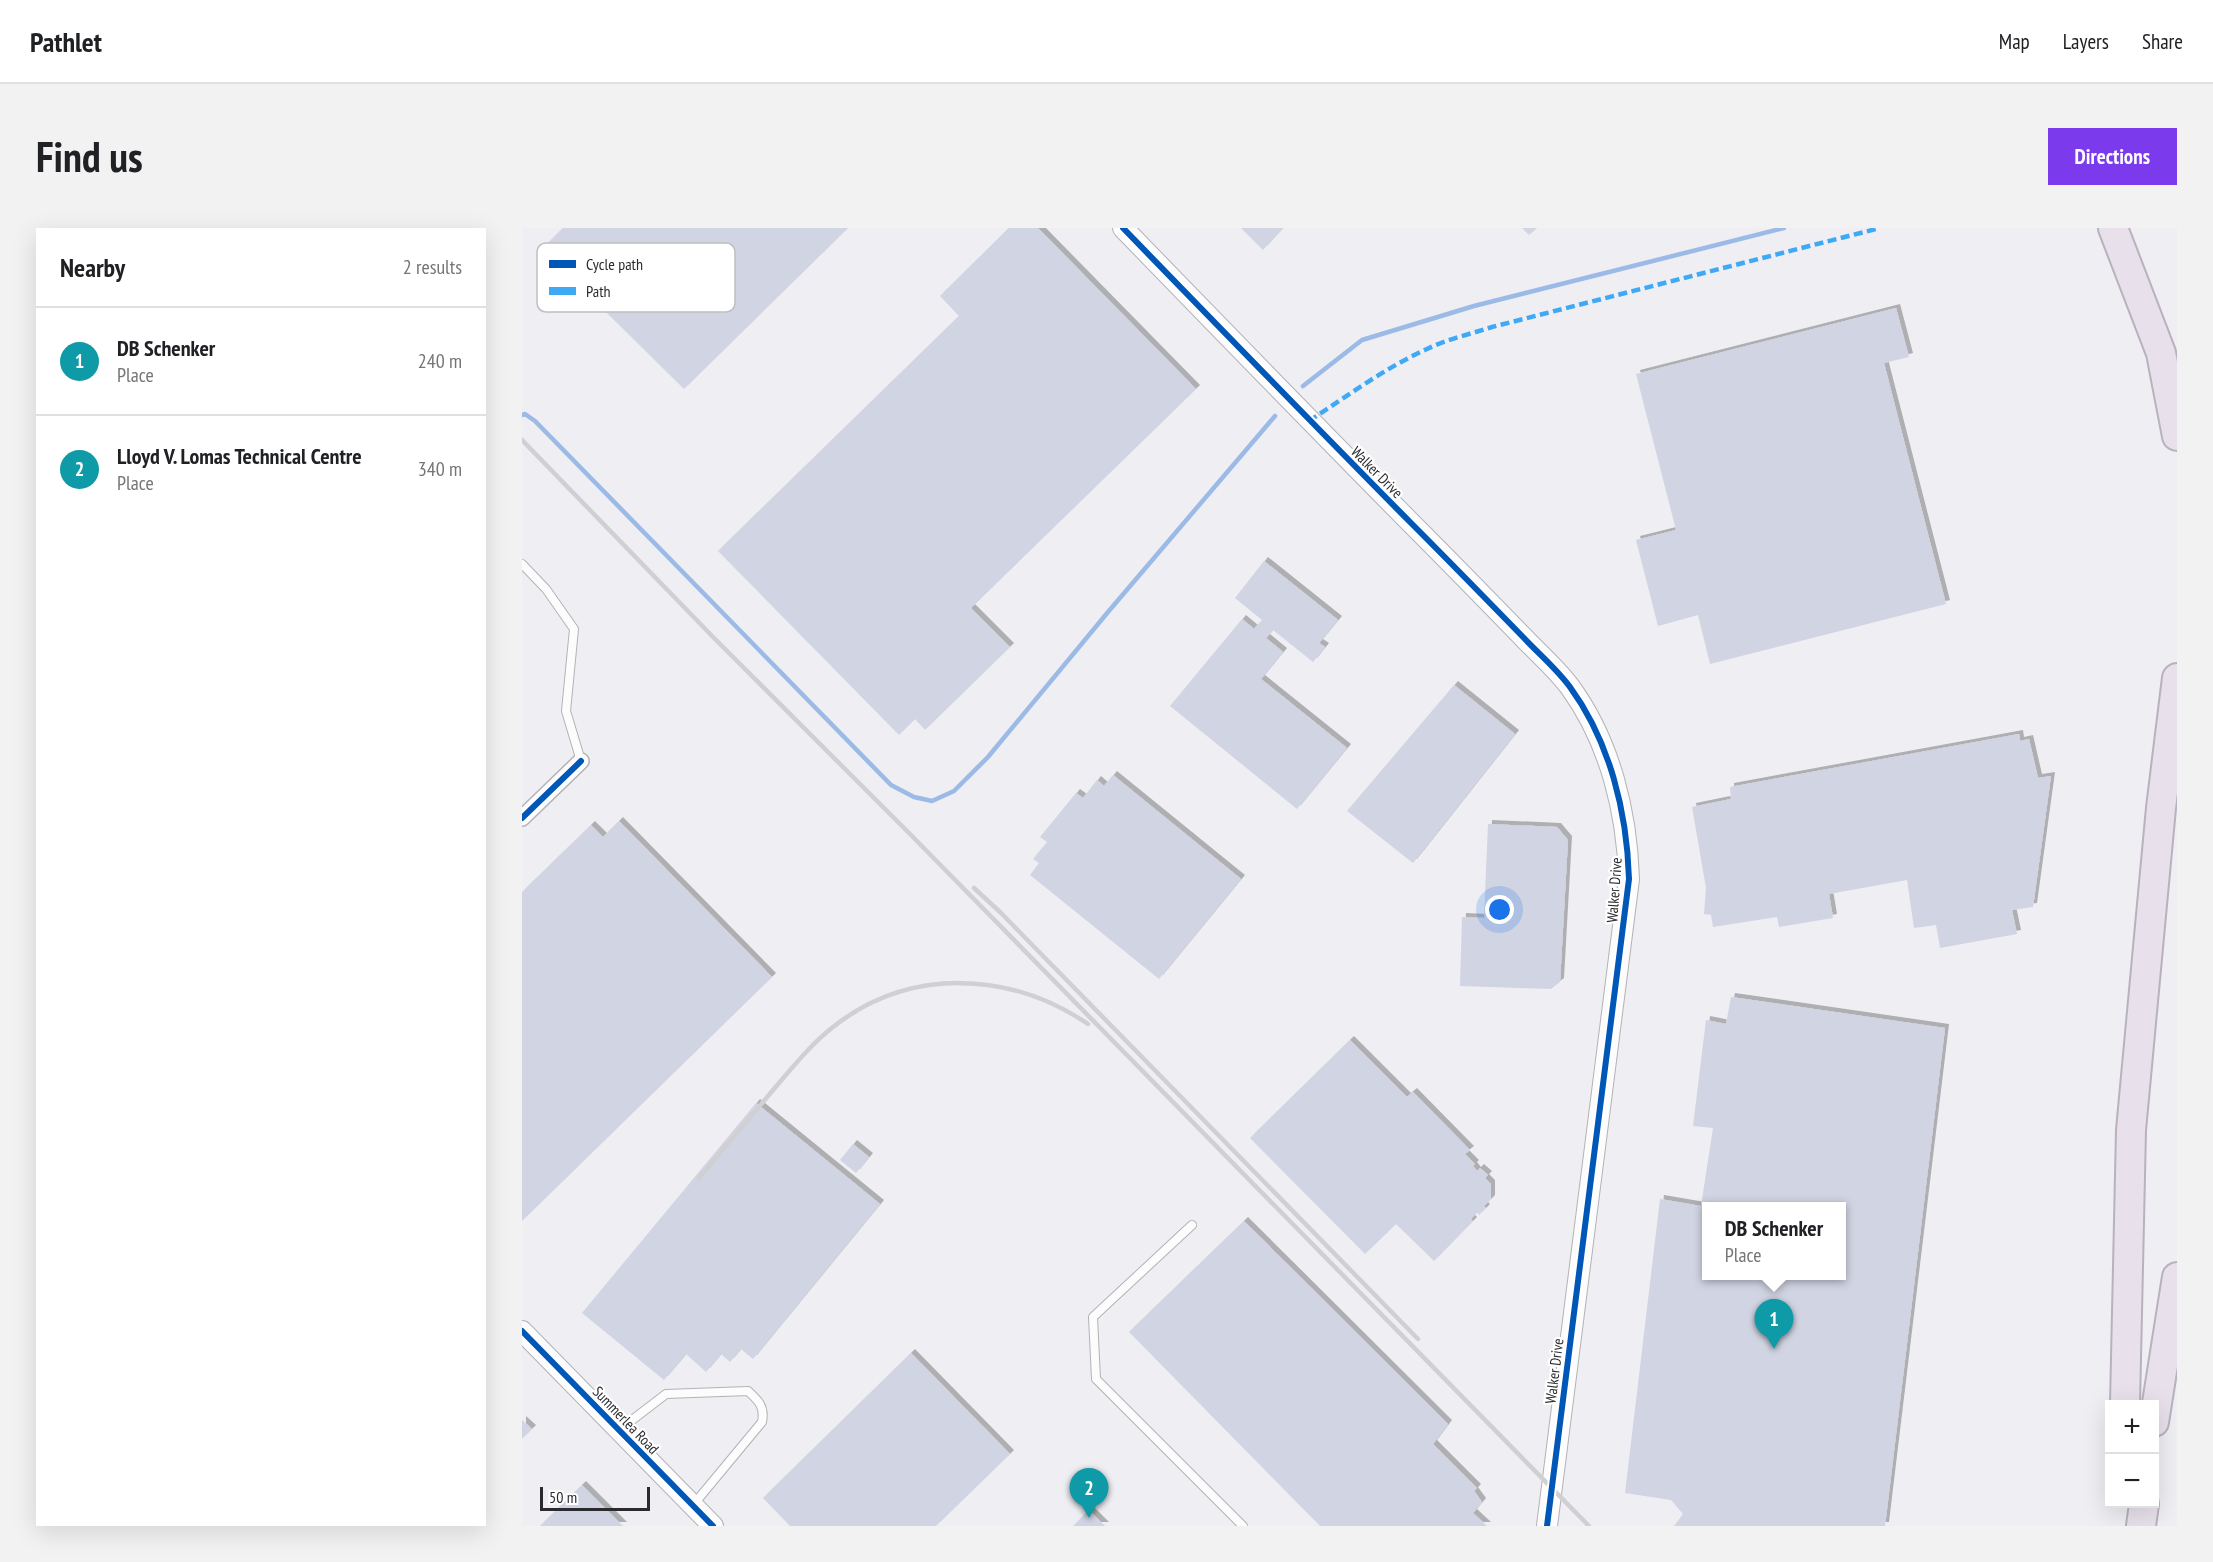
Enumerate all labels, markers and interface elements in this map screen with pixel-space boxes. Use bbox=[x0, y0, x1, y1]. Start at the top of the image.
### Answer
text: Pathlet bbox=[30, 23, 102, 60]
text: Map bbox=[1999, 28, 2030, 55]
text: Layers bbox=[2063, 28, 2109, 55]
text: Share bbox=[2142, 28, 2183, 55]
button: Directions bbox=[2048, 128, 2177, 185]
text: Find us bbox=[36, 129, 143, 184]
legend bbox=[537, 243, 735, 312]
text: Nearby bbox=[60, 251, 125, 284]
text: 2 results bbox=[403, 254, 462, 280]
text: Cycle path bbox=[586, 254, 643, 274]
text: Path bbox=[586, 281, 611, 301]
text: DB Schenker bbox=[117, 334, 215, 362]
text: 1 bbox=[75, 348, 84, 374]
text: 240 m bbox=[418, 348, 462, 374]
text: Place bbox=[117, 362, 154, 388]
text: Lloyd V. Lomas Technical Centre bbox=[117, 442, 362, 470]
street label: Walker Drive bbox=[1347, 442, 1407, 502]
text: 2 bbox=[75, 456, 84, 482]
text: 340 m bbox=[418, 456, 462, 482]
text: Place bbox=[117, 470, 154, 496]
street label: Walker Drive bbox=[1602, 857, 1626, 923]
your location bbox=[1485, 895, 1514, 924]
popup bbox=[1702, 1202, 1846, 1280]
text: DB Schenker bbox=[1725, 1214, 1823, 1242]
text: Place bbox=[1725, 1242, 1762, 1268]
pin: 1 bbox=[1754, 1300, 1794, 1349]
street label: Walker Drive bbox=[1541, 1337, 1567, 1405]
street label: Summerlea Road bbox=[589, 1382, 663, 1458]
map controls bbox=[2105, 1400, 2159, 1508]
button: + bbox=[2105, 1400, 2159, 1454]
button: − bbox=[2105, 1454, 2159, 1508]
pin: 2 bbox=[1070, 1468, 1108, 1518]
scale bar bbox=[540, 1484, 650, 1512]
text: 50 m bbox=[549, 1487, 577, 1507]

